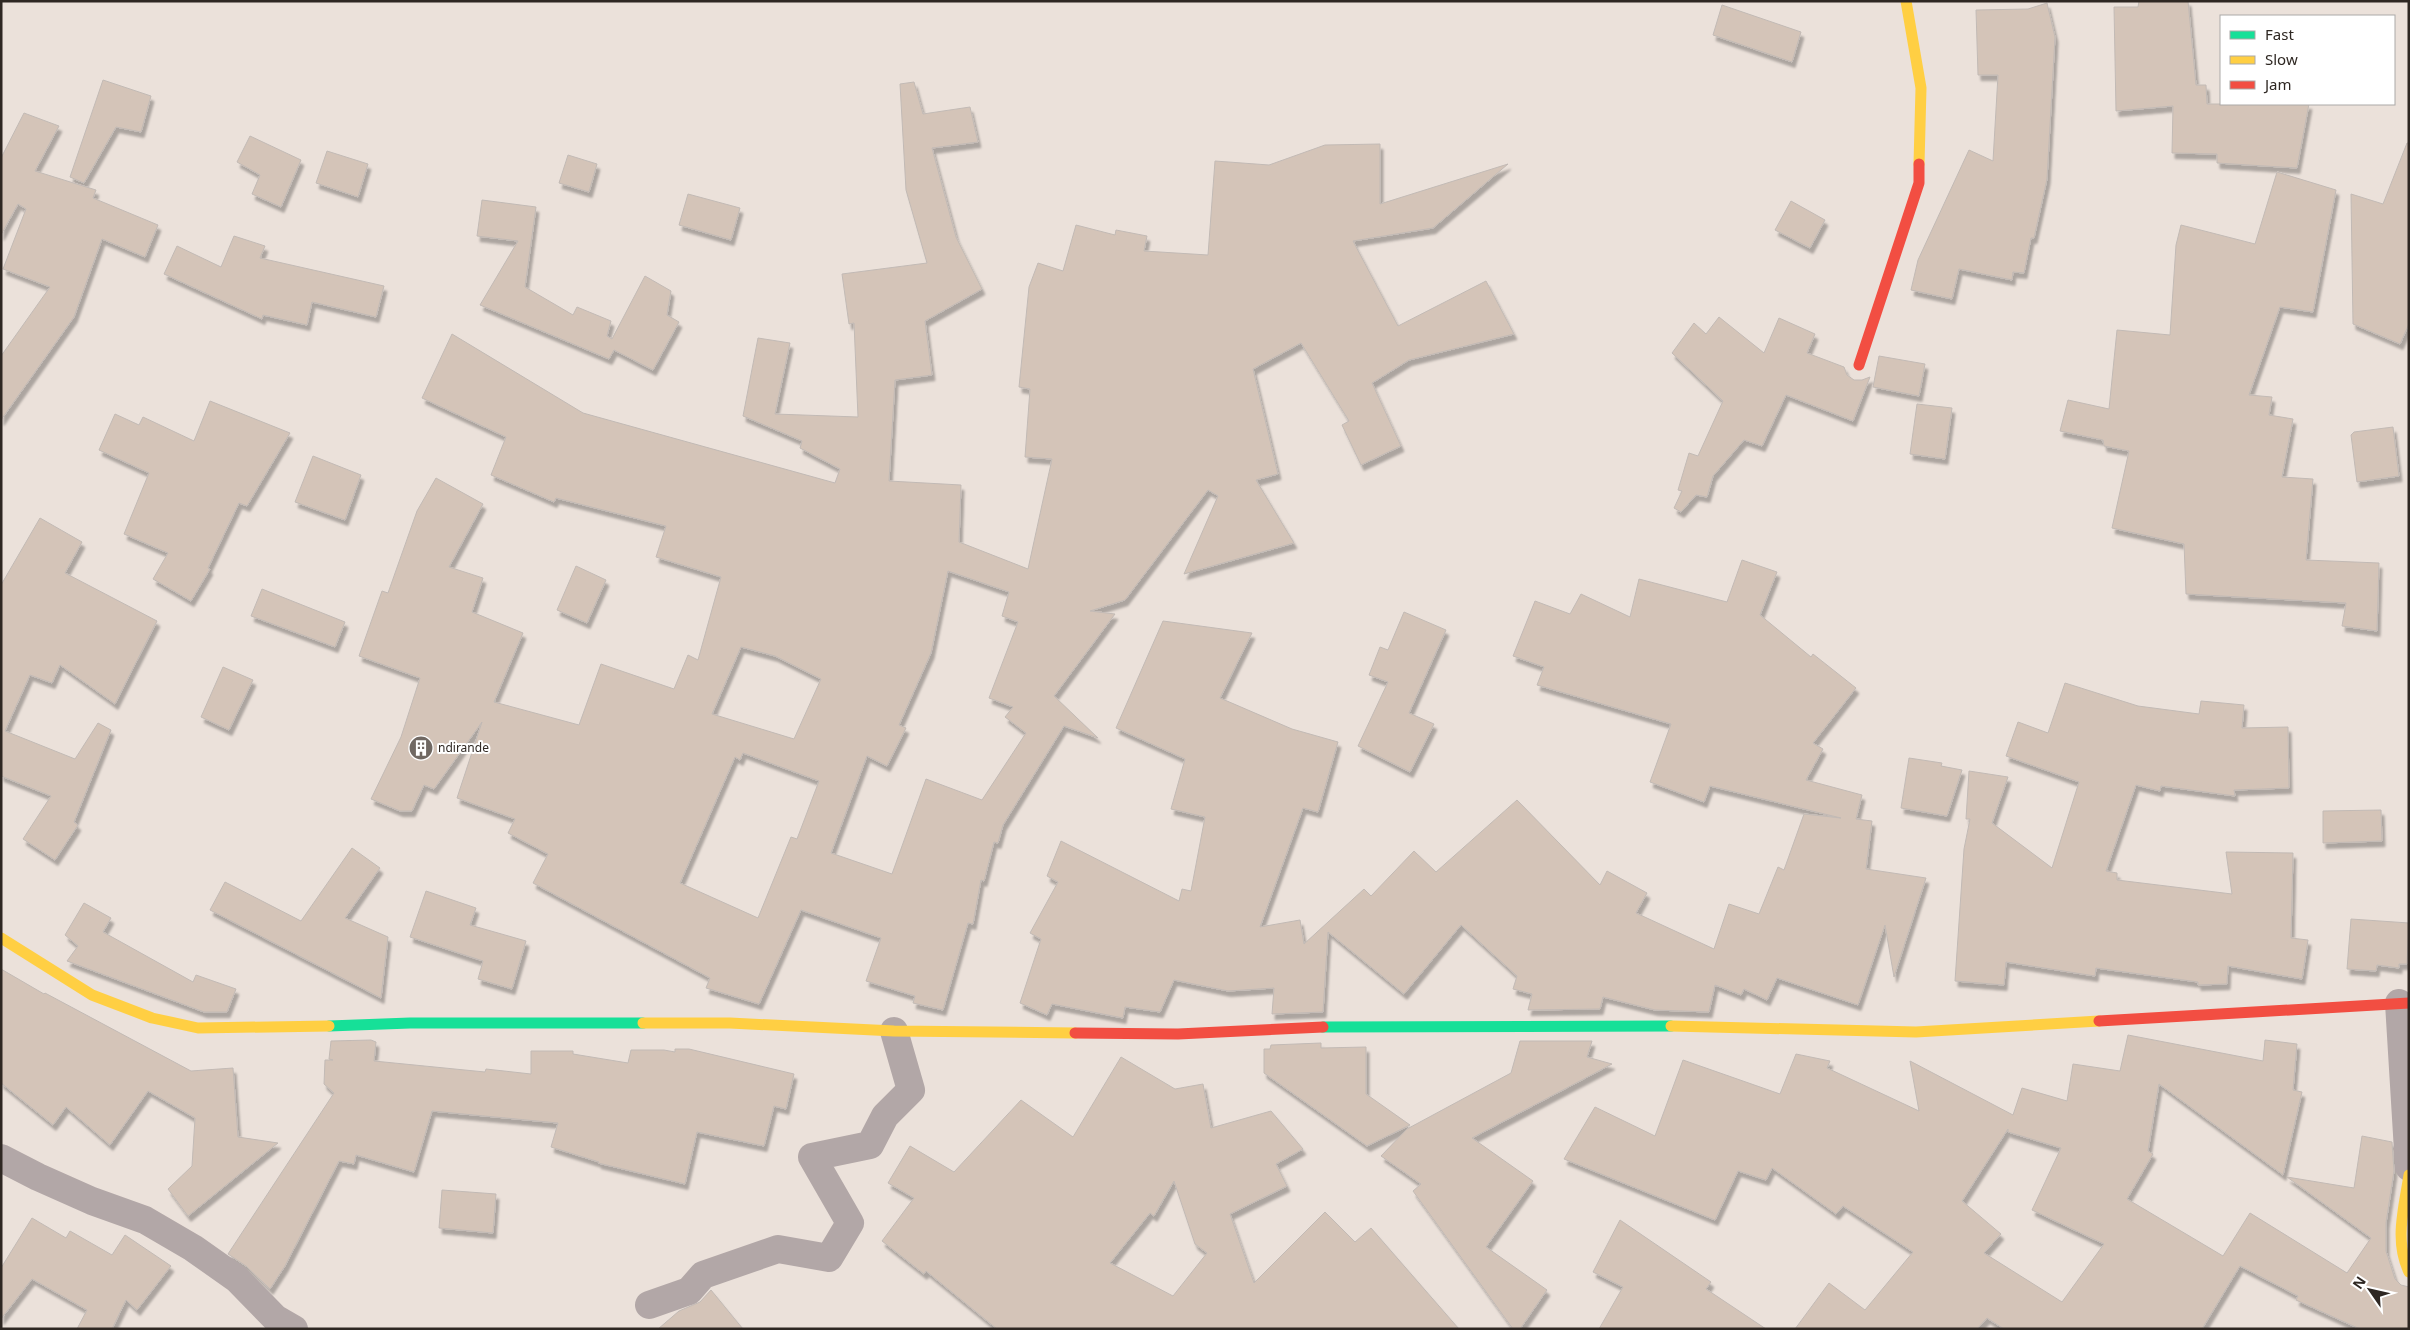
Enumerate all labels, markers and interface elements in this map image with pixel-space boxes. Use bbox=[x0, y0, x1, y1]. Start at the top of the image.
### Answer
legend bbox=[2220, 15, 2395, 105]
text: Fast bbox=[2265, 24, 2294, 44]
text: Slow bbox=[2265, 49, 2298, 69]
text: Jam bbox=[2263, 74, 2292, 94]
building icon: ndirande bbox=[408, 735, 434, 761]
place label: ndirande bbox=[438, 739, 489, 756]
north arrow bbox=[2345, 1265, 2395, 1315]
text: N bbox=[2348, 1272, 2370, 1292]

